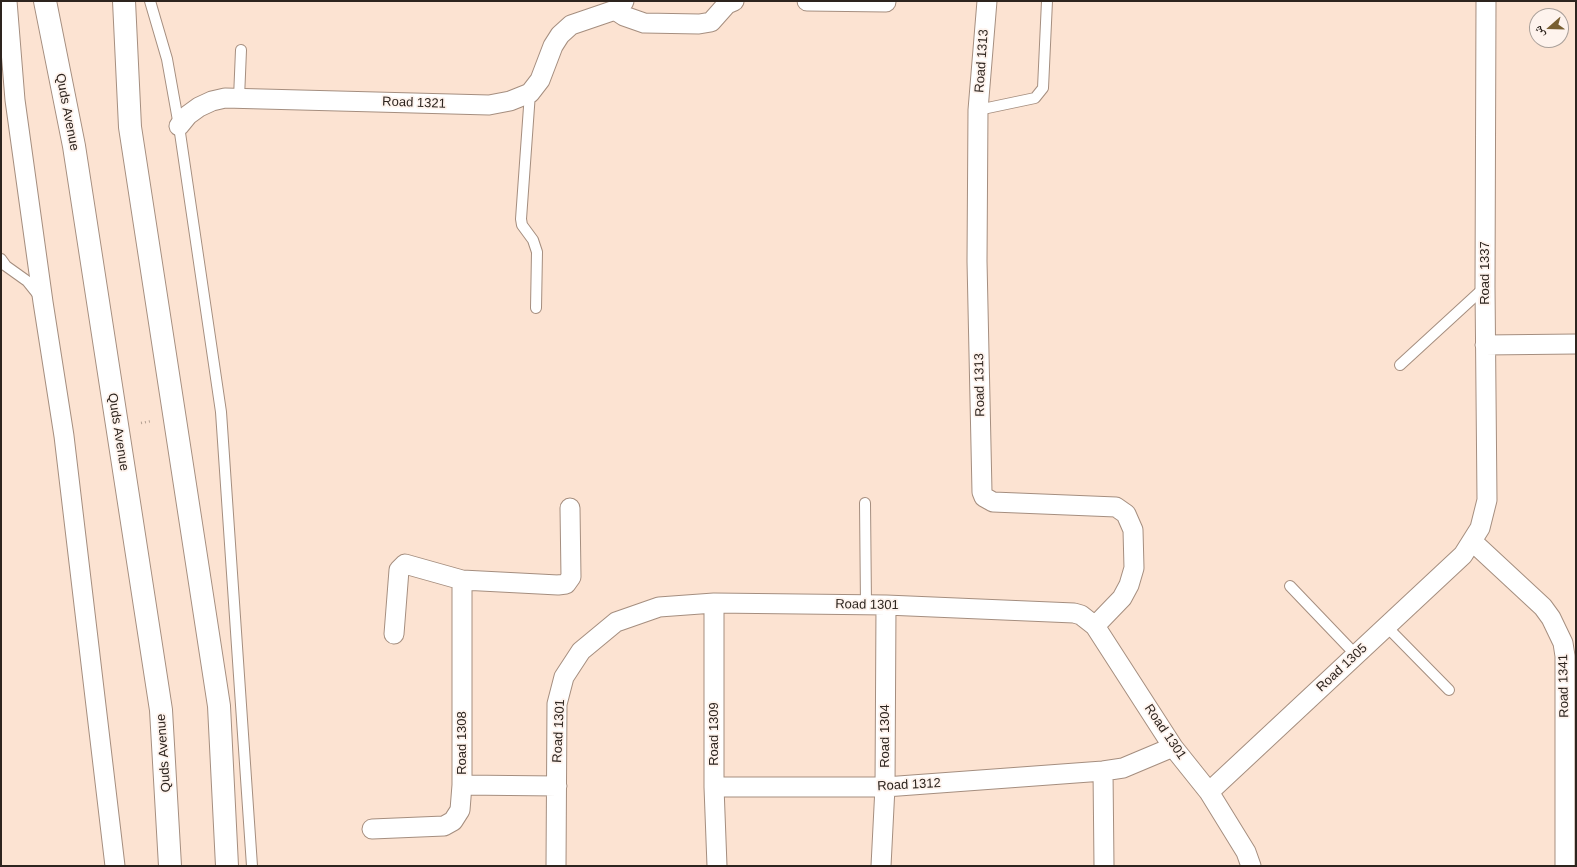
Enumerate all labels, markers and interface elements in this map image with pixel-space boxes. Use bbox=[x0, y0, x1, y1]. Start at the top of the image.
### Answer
north arrow bbox=[1529, 8, 1569, 48]
text: ش bbox=[1531, 24, 1546, 39]
street label: Road 1313 bbox=[972, 29, 992, 93]
street label: Quds Avenue bbox=[52, 72, 82, 152]
street label: Road 1321 bbox=[382, 94, 446, 112]
street label: Road 1337 bbox=[1477, 241, 1493, 305]
street label: Road 1313 bbox=[972, 353, 988, 417]
street label: Quds Avenue bbox=[104, 392, 132, 472]
street label: Road 1301 bbox=[835, 597, 899, 613]
street label: Road 1305 bbox=[1313, 641, 1371, 695]
street label: Road 1341 bbox=[1556, 654, 1572, 718]
street label: Road 1301 bbox=[550, 699, 568, 763]
street label: Road 1301 bbox=[1141, 701, 1189, 763]
street label: Road 1309 bbox=[706, 702, 722, 766]
street label: Road 1304 bbox=[877, 704, 893, 768]
street label: Road 1308 bbox=[454, 711, 470, 775]
street label: Quds Avenue bbox=[153, 713, 175, 793]
street label: Road 1312 bbox=[877, 776, 941, 794]

